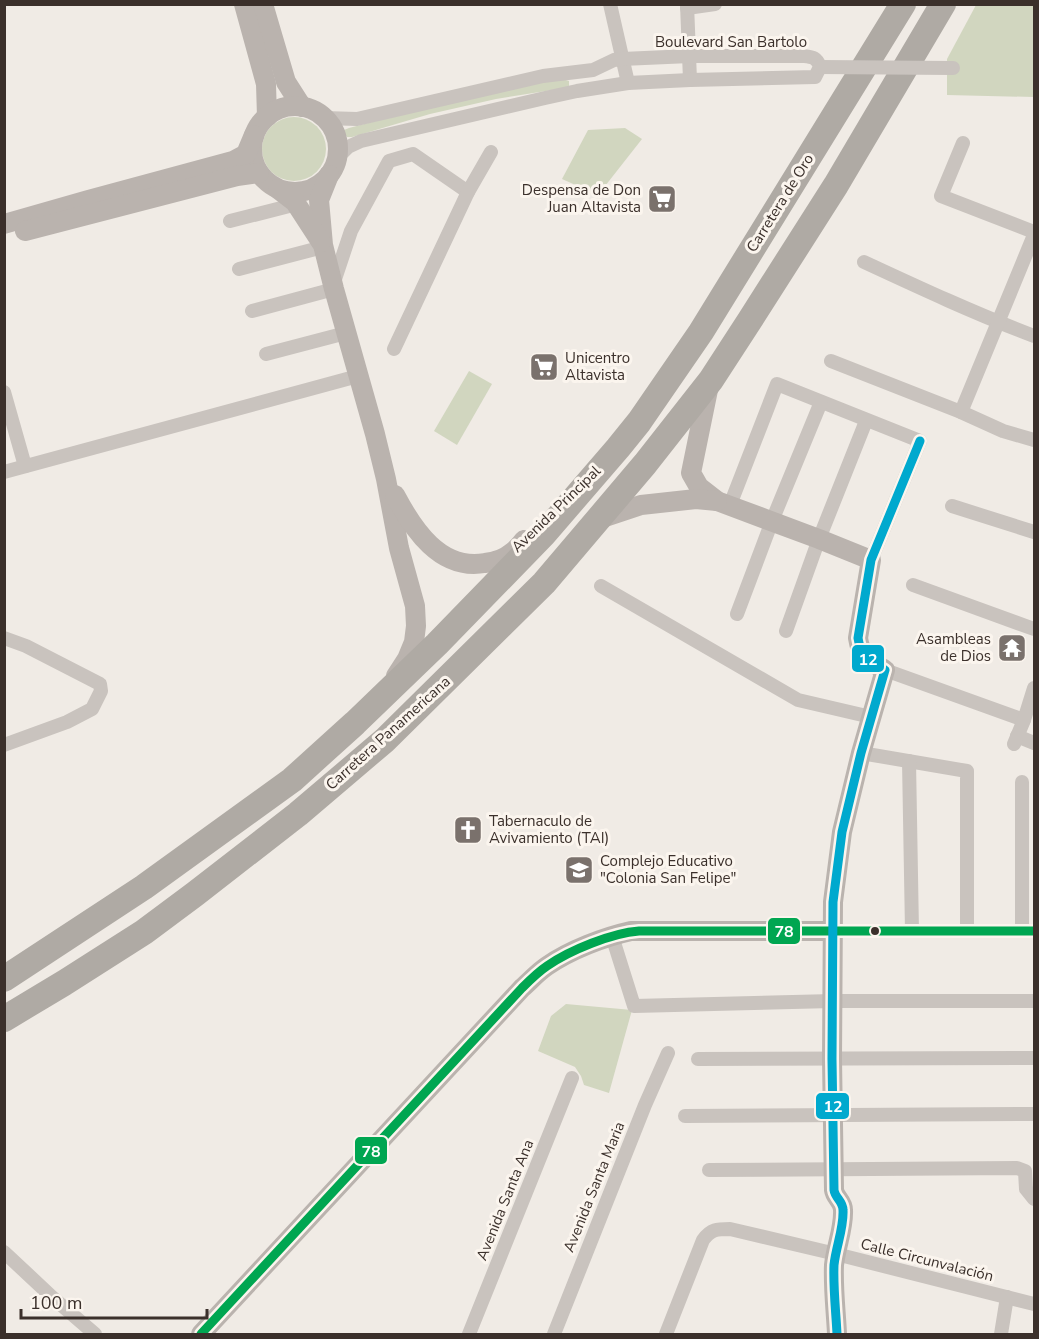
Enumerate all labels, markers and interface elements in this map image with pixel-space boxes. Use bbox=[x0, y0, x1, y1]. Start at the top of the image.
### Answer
street label: Boulevard San Bartolo bbox=[655, 32, 807, 52]
street label: Carretera de Oro bbox=[742, 150, 818, 256]
place label: Despensa de Don Juan Altavista bbox=[522, 180, 641, 217]
supermarket icon: Despensa de Don Juan Altavista bbox=[646, 183, 678, 215]
place label: Unicentro Altavista bbox=[565, 348, 630, 385]
supermarket icon: Unicentro Altavista bbox=[528, 351, 560, 383]
street label: Avenida Principal bbox=[507, 461, 605, 557]
place label: Asambleas de Dios bbox=[916, 629, 991, 666]
temple icon: Asambleas de Dios bbox=[996, 632, 1028, 664]
line badge: 12 bbox=[851, 644, 885, 673]
text: 12 bbox=[858, 649, 878, 671]
street label: Carretera Panamericana bbox=[321, 672, 455, 794]
place label: Tabernaculo de Avivamiento (TAI) bbox=[489, 811, 609, 848]
church icon: Tabernaculo de Avivamiento (TAI) bbox=[452, 814, 484, 846]
place label: Complejo Educativo "Colonia San Felipe" bbox=[600, 851, 736, 888]
school or university icon: Complejo Educativo "Colonia San Felipe" bbox=[563, 854, 595, 886]
line badge: 78 bbox=[767, 917, 801, 945]
text: 78 bbox=[774, 921, 794, 943]
unlabelled marker bbox=[869, 925, 881, 937]
line badge: 12 bbox=[815, 1092, 850, 1120]
text: 12 bbox=[823, 1096, 843, 1118]
street label: Avenida Santa Maria bbox=[559, 1119, 629, 1255]
line badge: 78 bbox=[354, 1136, 388, 1165]
street label: Avenida Santa Ana bbox=[472, 1137, 538, 1263]
text: 78 bbox=[361, 1141, 381, 1163]
street label: Calle Circunvalación bbox=[858, 1234, 996, 1286]
scale bar bbox=[21, 1282, 207, 1320]
text: 100 m bbox=[30, 1291, 82, 1315]

